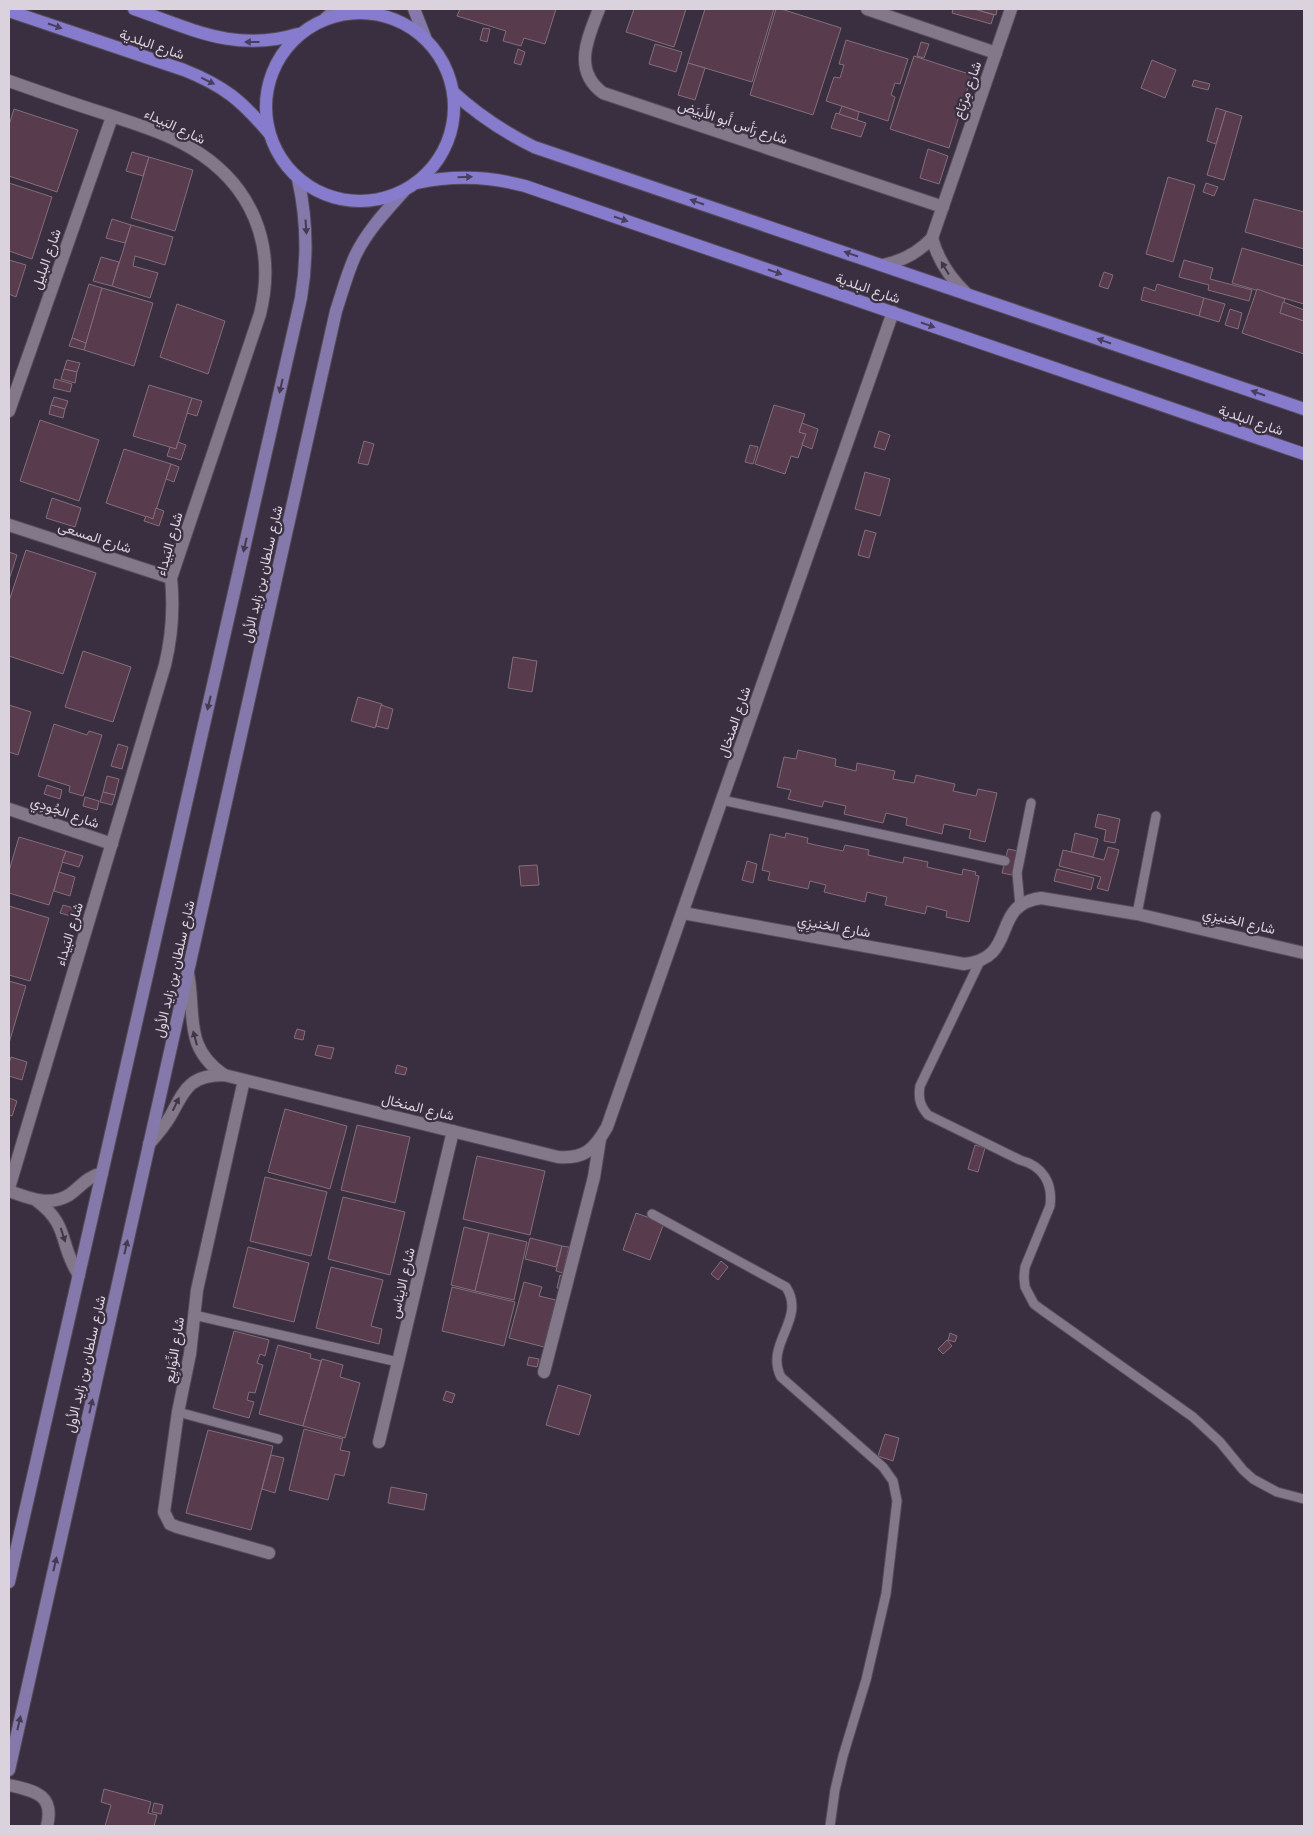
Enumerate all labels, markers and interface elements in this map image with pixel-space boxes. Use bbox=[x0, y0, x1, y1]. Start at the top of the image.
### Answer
one-way arrow bbox=[48, 22, 63, 30]
street label: شارع البلدية bbox=[117, 25, 187, 65]
one-way arrow bbox=[244, 38, 260, 46]
street label: شارع مِرْبَاع bbox=[949, 59, 987, 122]
one-way arrow bbox=[201, 77, 215, 85]
street label: شارع رَأس أَبو الأَبيَض bbox=[675, 95, 790, 150]
street label: شارع البَيداء bbox=[141, 104, 208, 150]
one-way arrow bbox=[457, 173, 473, 181]
one-way arrow bbox=[689, 198, 704, 206]
one-way arrow bbox=[614, 215, 629, 223]
one-way arrow bbox=[302, 219, 310, 235]
street label: شارع البليل bbox=[27, 226, 67, 292]
one-way arrow bbox=[843, 250, 858, 258]
one-way arrow bbox=[940, 262, 949, 275]
one-way arrow bbox=[767, 269, 782, 276]
street label: شارع البلدية bbox=[833, 269, 903, 309]
one-way arrow bbox=[921, 321, 936, 329]
one-way arrow bbox=[1097, 336, 1112, 344]
one-way arrow bbox=[277, 379, 285, 394]
one-way arrow bbox=[1250, 389, 1265, 397]
street label: شارع البلدية bbox=[1216, 401, 1286, 441]
street label: شارع سلطان بن زايد الأول bbox=[237, 504, 288, 645]
street label: شارع البَيداء bbox=[151, 510, 189, 578]
street label: شارع المسعى bbox=[55, 517, 134, 559]
one-way arrow bbox=[241, 537, 249, 552]
street label: شارع المنخال bbox=[713, 684, 756, 761]
one-way arrow bbox=[205, 696, 213, 711]
street label: شارع الجُودِي bbox=[27, 792, 102, 835]
street label: شارع سلطان بن زايد الأول bbox=[149, 899, 200, 1040]
street label: شارع البَيداء bbox=[51, 900, 89, 968]
street label: شارع الخنيزِي bbox=[1200, 904, 1277, 941]
street label: شارع الخنيزِي bbox=[795, 911, 872, 944]
one-way arrow bbox=[191, 1030, 199, 1045]
street label: شارع المنخال bbox=[379, 1089, 456, 1127]
one-way arrow bbox=[172, 1097, 180, 1111]
one-way arrow bbox=[59, 1228, 67, 1243]
one-way arrow bbox=[122, 1240, 130, 1255]
street label: شارع الايناس bbox=[385, 1246, 421, 1321]
street label: شارع سلطان بن زايد الأول bbox=[60, 1294, 111, 1435]
street label: شارع النِّوَايِع bbox=[160, 1316, 190, 1385]
one-way arrow bbox=[87, 1398, 95, 1413]
one-way arrow bbox=[51, 1557, 59, 1572]
one-way arrow bbox=[16, 1714, 24, 1730]

